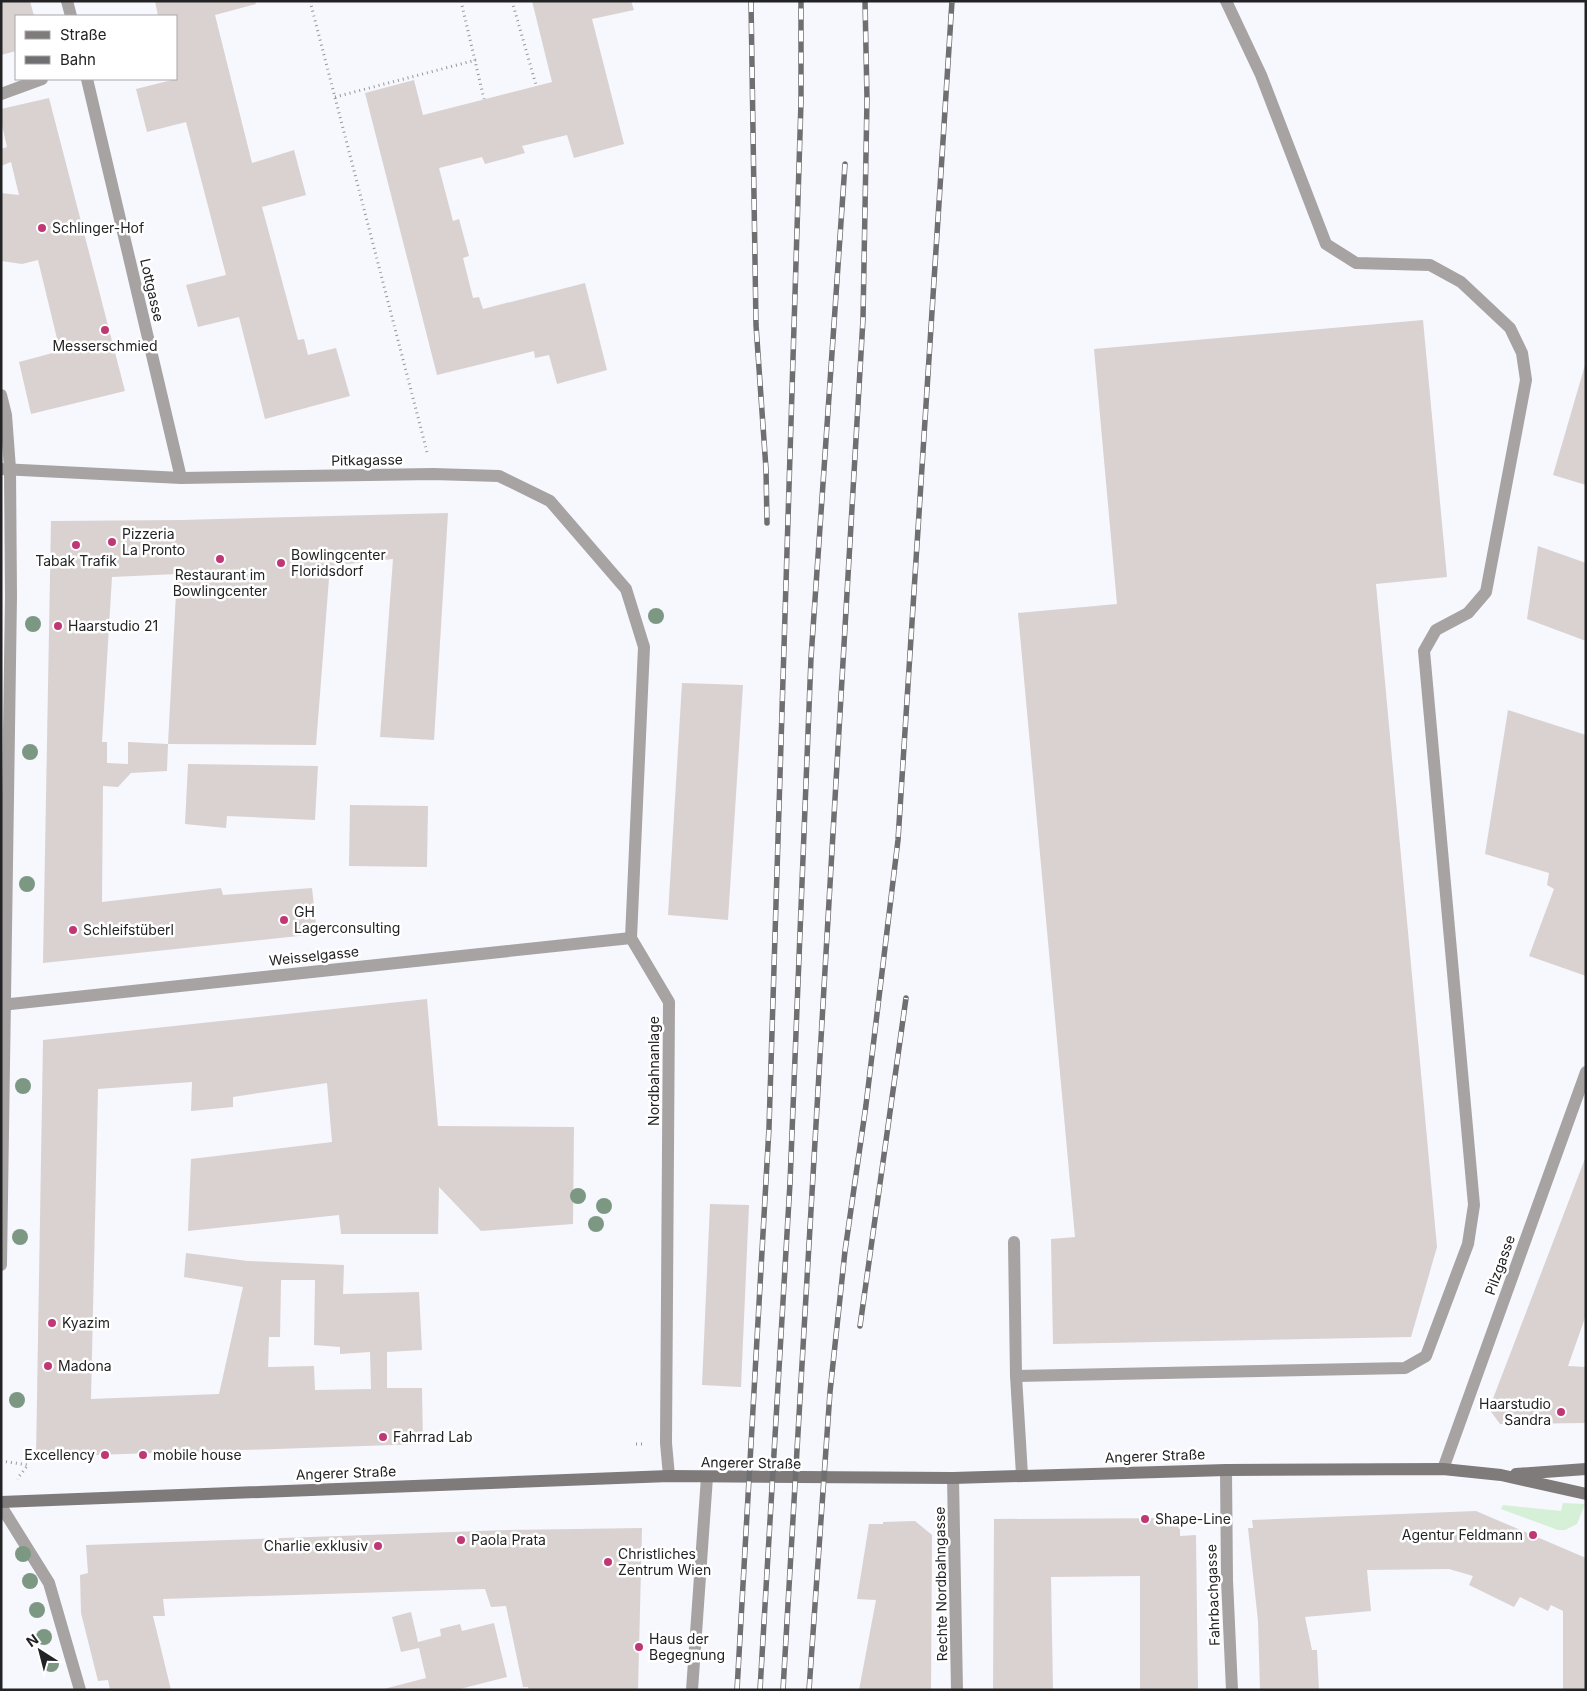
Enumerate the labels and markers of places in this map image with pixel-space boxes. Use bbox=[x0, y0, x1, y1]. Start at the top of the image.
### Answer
place label: Schlinger-Hof bbox=[52, 219, 144, 236]
marker: Schlinger-Hof bbox=[36, 222, 48, 234]
marker: Messerschmied bbox=[99, 324, 111, 336]
place label: Messerschmied bbox=[52, 337, 158, 354]
place label: Pizzeria La Pronto bbox=[122, 525, 185, 558]
marker: Pizzeria La Pronto bbox=[106, 536, 118, 548]
marker: Tabak Trafik bbox=[70, 539, 82, 551]
place label: Bowlingcenter Floridsdorf bbox=[291, 546, 386, 579]
place label: Tabak Trafik bbox=[35, 552, 117, 569]
marker: Restaurant im Bowlingcenter bbox=[214, 553, 226, 565]
marker: Bowlingcenter Floridsdorf bbox=[275, 557, 287, 569]
place label: Restaurant im Bowlingcenter bbox=[173, 566, 267, 599]
place label: Haarstudio 21 bbox=[68, 617, 158, 634]
marker: Haarstudio 21 bbox=[52, 620, 64, 632]
place label: GH Lagerconsulting bbox=[294, 903, 400, 936]
marker: GH Lagerconsulting bbox=[278, 914, 290, 926]
place label: Schleifstüberl bbox=[83, 921, 174, 938]
marker: Schleifstüberl bbox=[67, 924, 79, 936]
place label: Kyazim bbox=[62, 1314, 110, 1331]
marker: Kyazim bbox=[46, 1317, 58, 1329]
place label: Madona bbox=[58, 1357, 112, 1374]
marker: Madona bbox=[42, 1360, 54, 1372]
place label: Haarstudio Sandra bbox=[1479, 1395, 1551, 1428]
marker: Haarstudio Sandra bbox=[1555, 1406, 1567, 1418]
place label: Fahrrad Lab bbox=[393, 1428, 473, 1445]
marker: Fahrrad Lab bbox=[377, 1431, 389, 1443]
place label: Excellency bbox=[24, 1446, 95, 1463]
place label: mobile house bbox=[153, 1446, 242, 1463]
marker: Excellency bbox=[99, 1449, 111, 1461]
marker: mobile house bbox=[137, 1449, 149, 1461]
place label: Shape-Line bbox=[1155, 1510, 1231, 1527]
marker: Shape-Line bbox=[1139, 1513, 1151, 1525]
place label: Agentur Feldmann bbox=[1402, 1526, 1523, 1543]
marker: Agentur Feldmann bbox=[1527, 1529, 1539, 1541]
place label: Paola Prata bbox=[471, 1531, 546, 1548]
marker: Paola Prata bbox=[455, 1534, 467, 1546]
place label: Charlie exklusiv bbox=[264, 1537, 368, 1554]
marker: Charlie exklusiv bbox=[372, 1540, 384, 1552]
place label: Christliches Zentrum Wien bbox=[618, 1545, 711, 1578]
marker: Christliches Zentrum Wien bbox=[602, 1556, 614, 1568]
place label: Haus der Begegnung bbox=[649, 1630, 725, 1663]
marker: Haus der Begegnung bbox=[633, 1641, 645, 1653]

